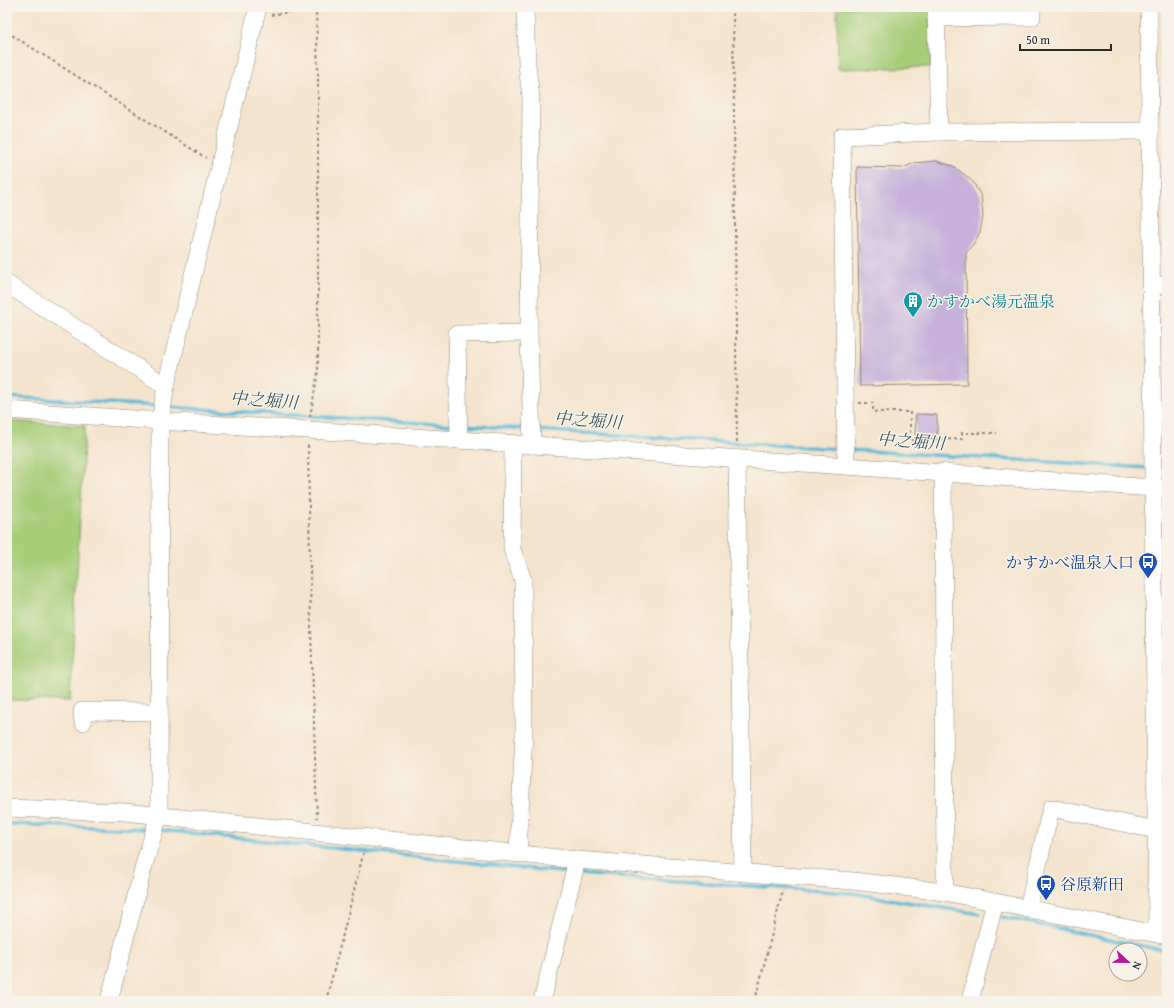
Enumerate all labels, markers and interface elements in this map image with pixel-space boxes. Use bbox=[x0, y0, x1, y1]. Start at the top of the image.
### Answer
scale bar bbox=[1020, 26, 1111, 52]
text: 50 m bbox=[1026, 31, 1050, 48]
place label: かすかべ湯元温泉 bbox=[927, 289, 1055, 313]
building icon: かすかべ湯元温泉 bbox=[902, 290, 924, 318]
water label: 中之堀川 bbox=[229, 385, 301, 414]
water label: 中之堀川 bbox=[553, 405, 625, 434]
water label: 中之堀川 bbox=[876, 426, 948, 455]
place label: かすかべ温泉入口 bbox=[1006, 550, 1134, 574]
bus stop icon: かすかべ温泉入口 bbox=[1137, 551, 1159, 579]
place label: 谷原新田 bbox=[1060, 872, 1124, 896]
bus stop icon: 谷原新田 bbox=[1035, 873, 1057, 901]
north arrow bbox=[1108, 942, 1148, 982]
text: N bbox=[1128, 959, 1146, 973]

